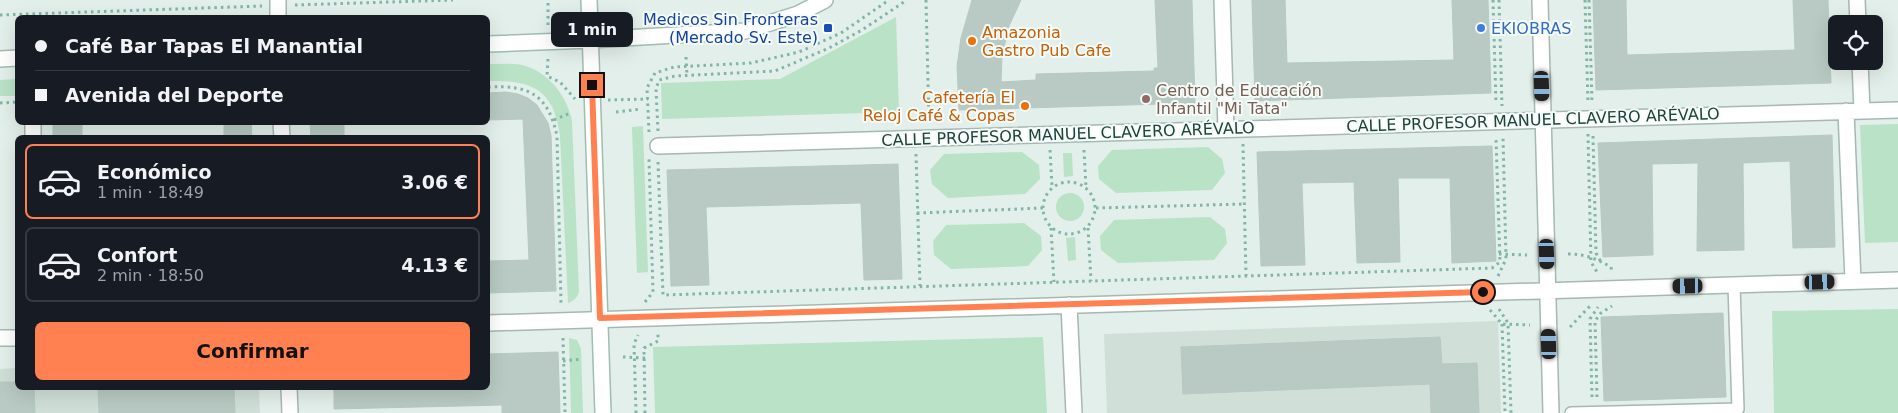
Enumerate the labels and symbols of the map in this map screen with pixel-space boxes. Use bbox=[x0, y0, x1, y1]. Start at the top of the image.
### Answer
place label: Medicos Sin Fronteras (Mercado Sv. Este) bbox=[643, 10, 818, 47]
callout: 1 min bbox=[551, 12, 633, 48]
place label: EKIOBRAS bbox=[1491, 19, 1571, 38]
marker: Medicos Sin Fronteras (Mercado Sv. Este) bbox=[822, 22, 834, 34]
marker: EKIOBRAS bbox=[1475, 22, 1487, 34]
place label: Amazonia Gastro Pub Cafe bbox=[982, 23, 1111, 60]
marker: Amazonia Gastro Pub Cafe bbox=[966, 35, 978, 47]
car bbox=[1533, 71, 1550, 101]
route end bbox=[581, 74, 603, 96]
place label: Centro de Educación Infantil "Mi Tata" bbox=[1156, 81, 1322, 118]
place label: Cafetería El Reloj Café & Copas bbox=[863, 88, 1015, 125]
marker: Centro de Educación Infantil "Mi Tata" bbox=[1140, 93, 1152, 105]
marker: Cafetería El Reloj Café & Copas bbox=[1019, 100, 1031, 112]
street label: CALLE PROFESOR MANUEL CLAVERO ARÉVALO bbox=[1346, 104, 1720, 136]
street label: CALLE PROFESOR MANUEL CLAVERO ARÉVALO bbox=[881, 118, 1255, 150]
car bbox=[1538, 239, 1555, 269]
car bbox=[1804, 274, 1835, 290]
car bbox=[1672, 278, 1703, 294]
route start bbox=[1472, 281, 1494, 303]
car bbox=[1540, 329, 1557, 359]

